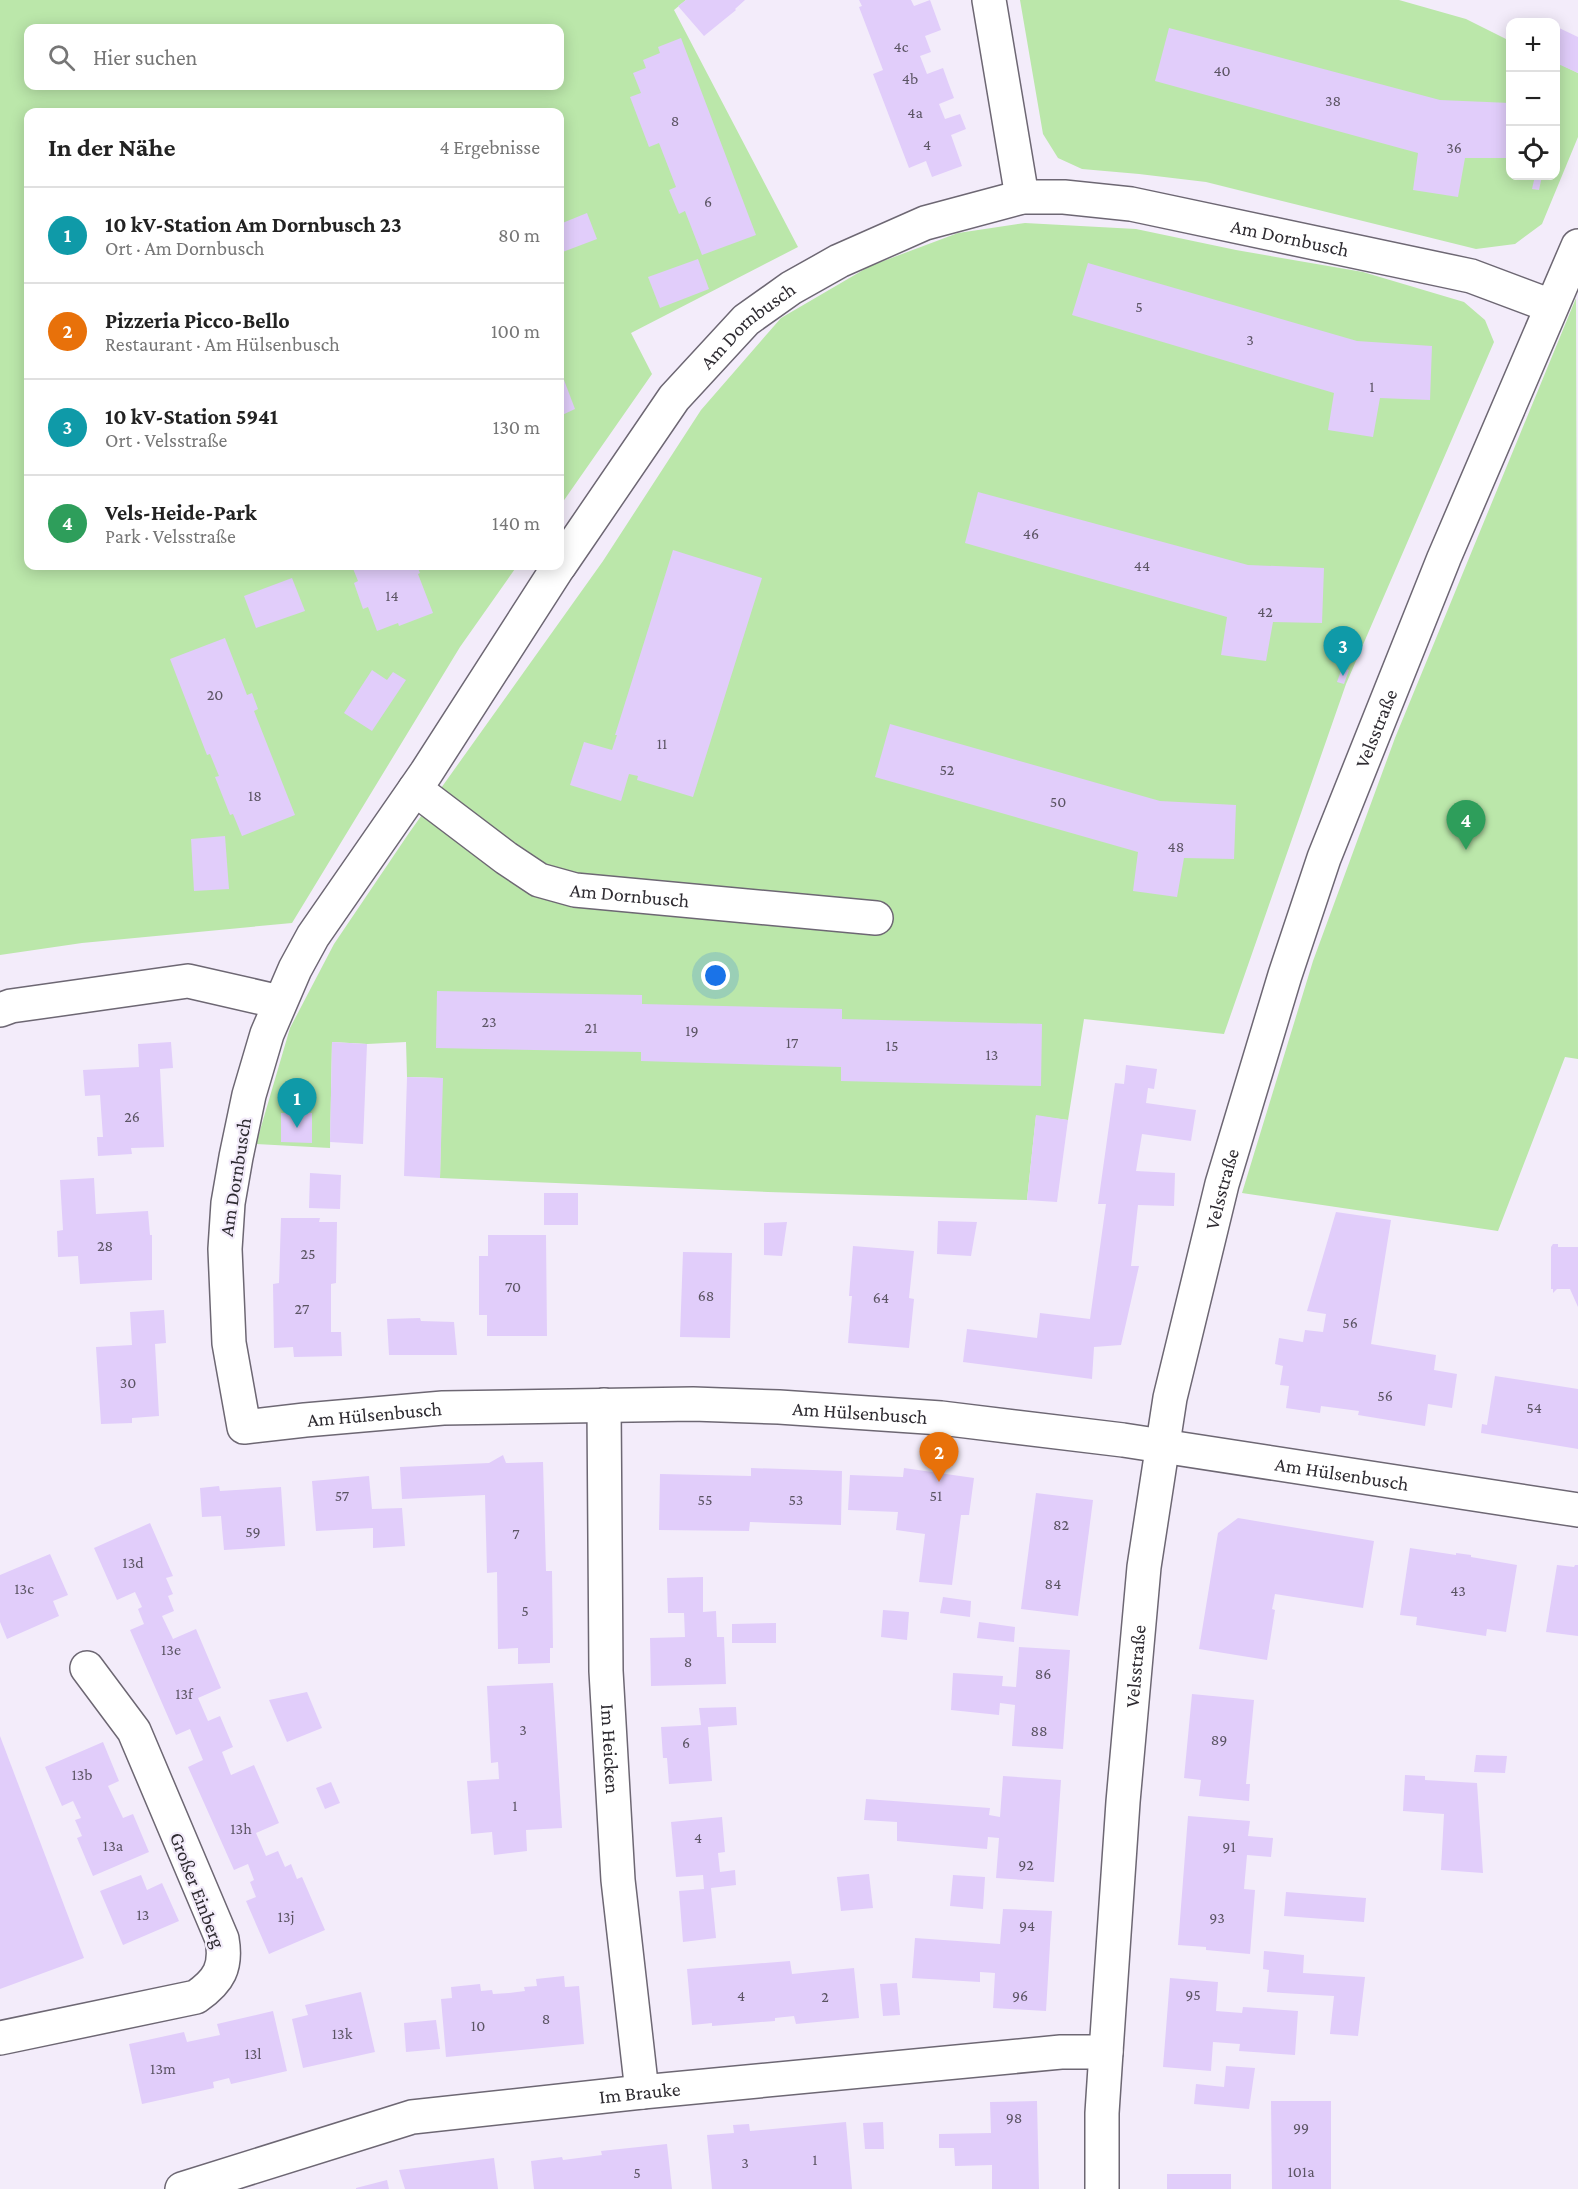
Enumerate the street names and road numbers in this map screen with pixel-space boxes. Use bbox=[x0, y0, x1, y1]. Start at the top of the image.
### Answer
street label: Am Dornbusch bbox=[1229, 214, 1351, 261]
street label: Am Dornbusch bbox=[696, 277, 800, 373]
street label: Velsstraße bbox=[1350, 686, 1402, 771]
street label: Am Dornbusch bbox=[569, 879, 691, 912]
street label: Am Dornbusch bbox=[215, 1116, 255, 1238]
street label: Velsstraße bbox=[1200, 1146, 1243, 1232]
street label: Am Hülsenbusch bbox=[306, 1397, 443, 1431]
street label: Am Hülsenbusch bbox=[792, 1397, 928, 1428]
street label: Am Hülsenbusch bbox=[1273, 1453, 1411, 1495]
street label: Velsstraße bbox=[1120, 1624, 1150, 1709]
street label: Im Heicken bbox=[597, 1703, 624, 1795]
street label: Großer Einberg bbox=[165, 1829, 230, 1952]
street label: Im Brauke bbox=[598, 2077, 682, 2108]

